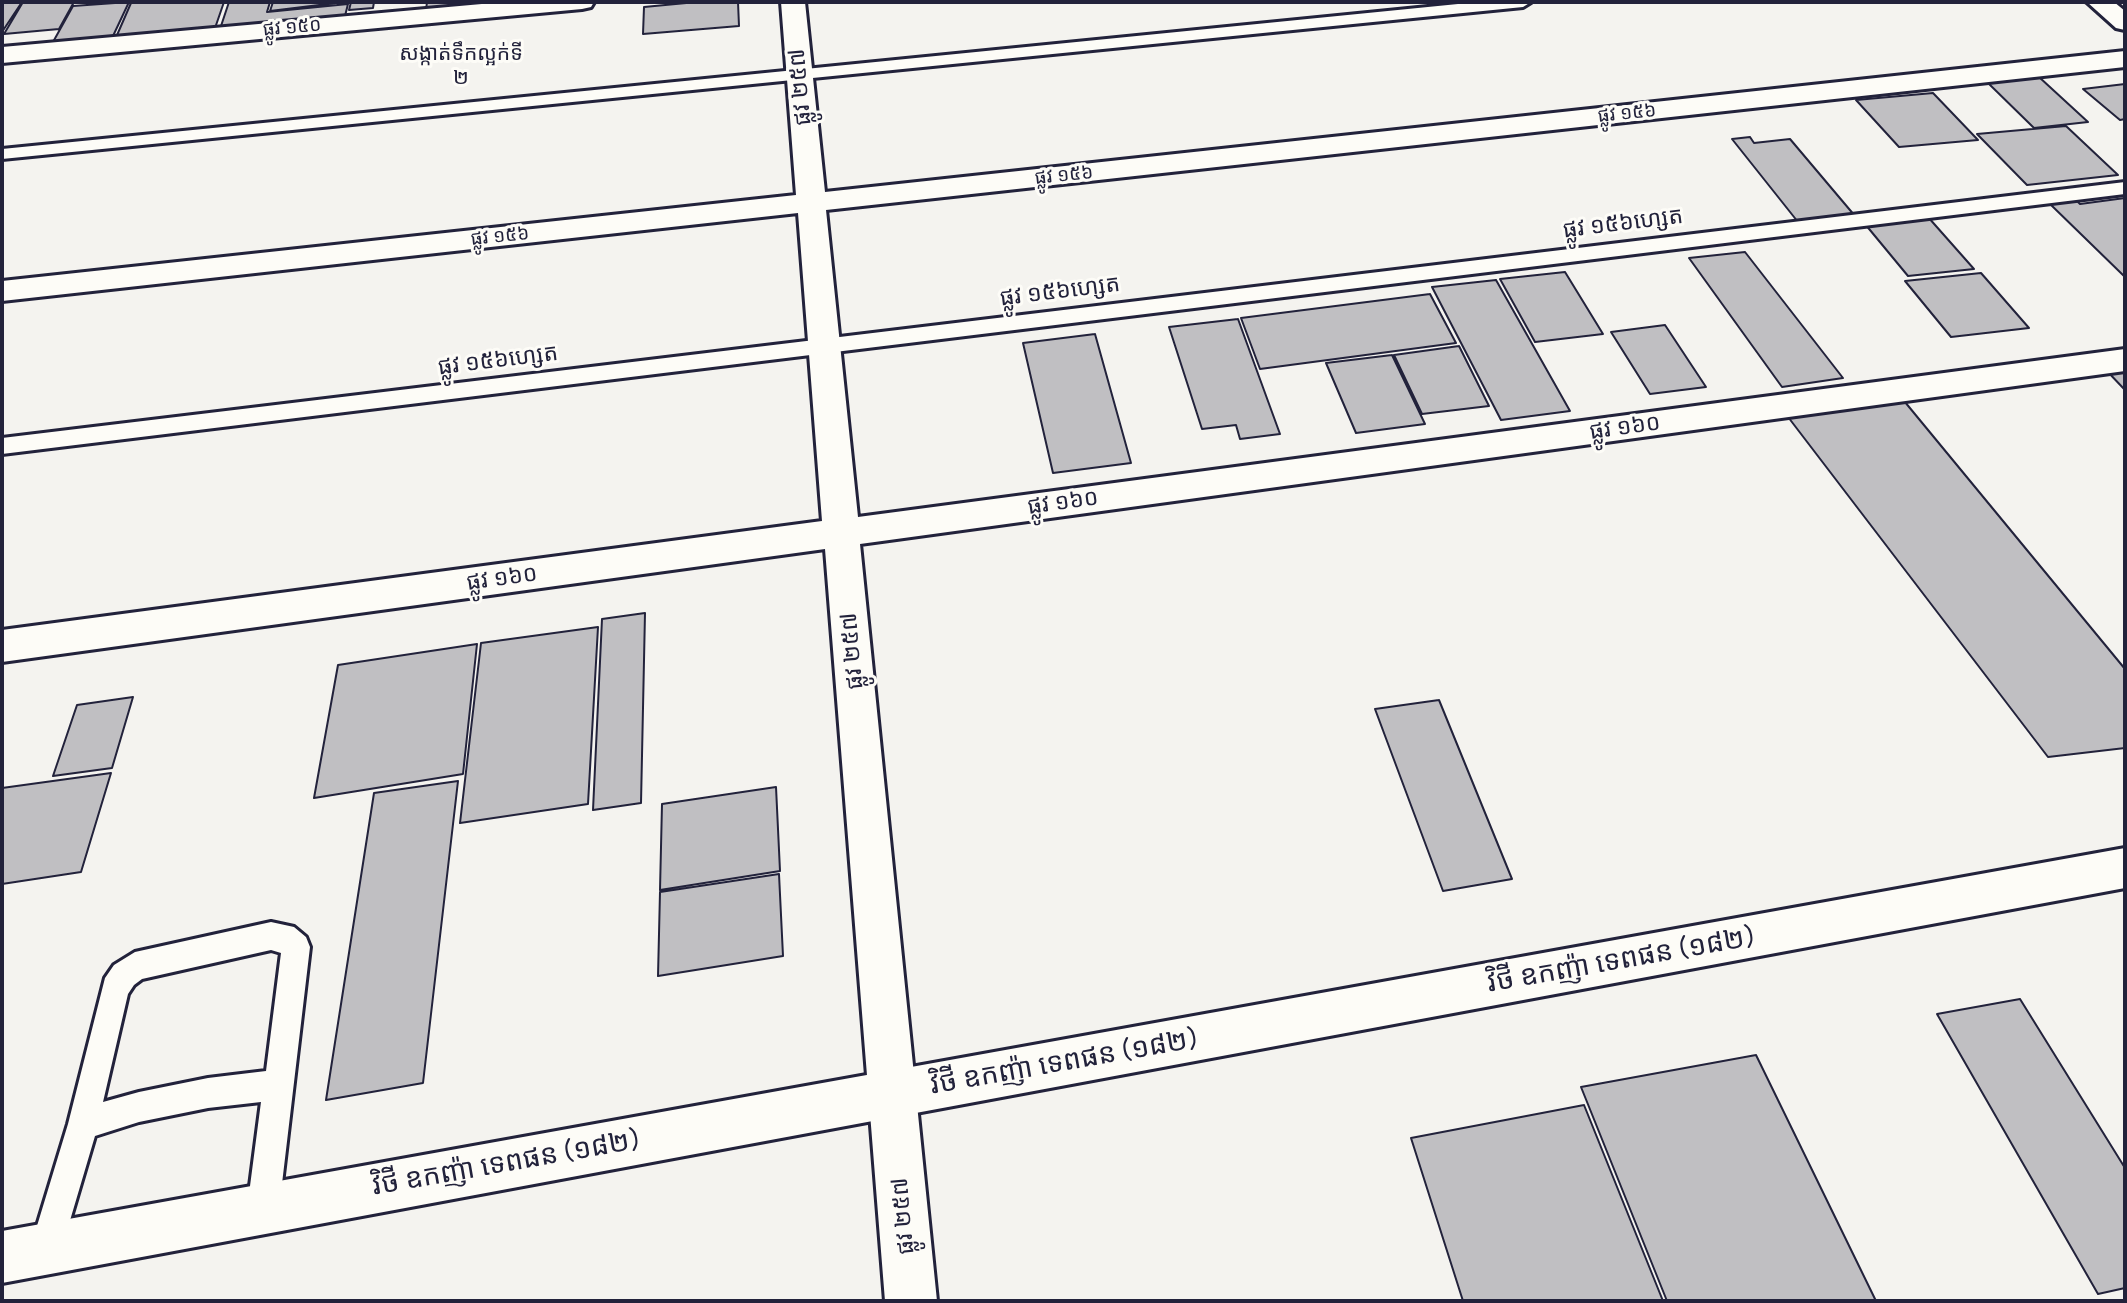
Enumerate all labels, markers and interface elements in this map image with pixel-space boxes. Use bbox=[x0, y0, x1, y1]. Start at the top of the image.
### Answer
street label: ផ្លូវ ១៥០ bbox=[262, 14, 322, 42]
district label: សង្កាត់ទឹកល្អក់ទី ២ bbox=[399, 41, 523, 91]
street label: ផ្លូវ ២៥៧ bbox=[784, 47, 818, 127]
street label: ផ្លូវ ១៥៦ bbox=[1597, 100, 1657, 128]
street label: ផ្លូវ ១៥៦ bbox=[1034, 162, 1094, 190]
street label: ផ្លូវ ១៥៦ហ្សេត bbox=[1561, 203, 1685, 245]
street label: ផ្លូវ ១៥៦ bbox=[470, 223, 530, 251]
street label: ផ្លូវ ១៥៦ហ្សេត bbox=[998, 271, 1122, 313]
street label: ផ្លូវ ១៥៦ហ្សេត bbox=[436, 340, 560, 382]
street label: ផ្លូវ ១៦០ bbox=[1588, 409, 1662, 447]
street label: ផ្លូវ ១៦០ bbox=[1026, 484, 1100, 522]
street label: ផ្លូវ ១៦០ bbox=[465, 560, 539, 598]
street label: ផ្លូវ ២៥៧ bbox=[836, 611, 870, 691]
street label: វិថី ឧកញ៉ា ទេពផន (១៨២) bbox=[1485, 921, 1757, 1001]
street label: វិថី ឧកញ៉ា ទេពផន (១៨២) bbox=[928, 1023, 1200, 1103]
street label: វិថី ឧកញ៉ា ទេពផន (១៨២) bbox=[370, 1124, 642, 1204]
street label: ផ្លូវ ២៥៧ bbox=[887, 1176, 921, 1256]

